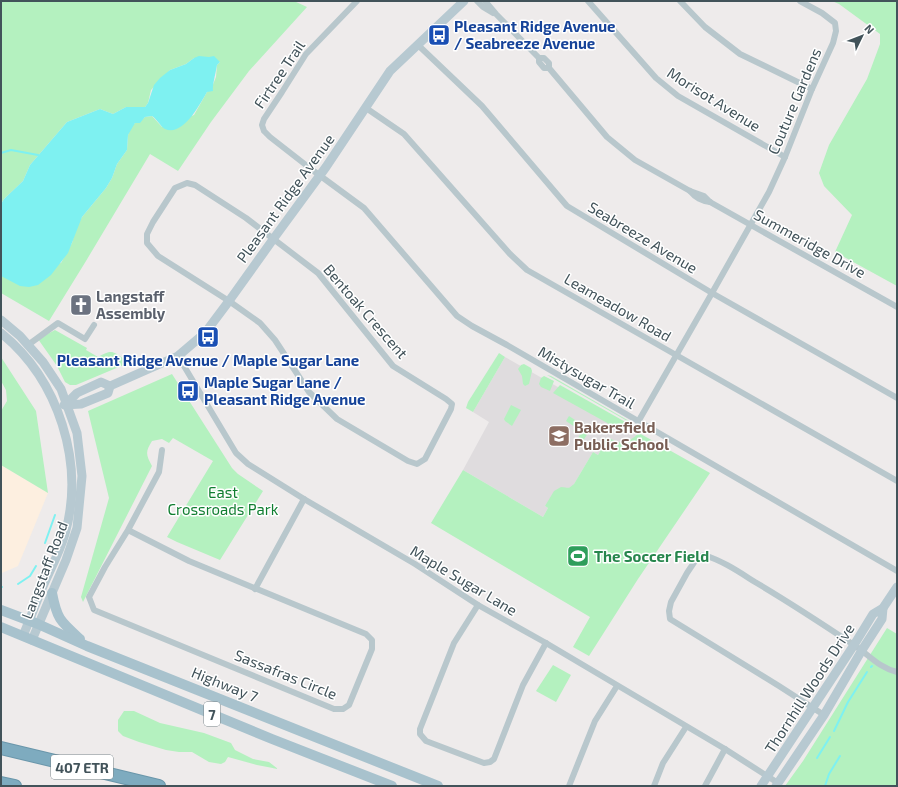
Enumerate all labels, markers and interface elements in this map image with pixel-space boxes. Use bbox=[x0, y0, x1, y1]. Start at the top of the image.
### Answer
north arrow bbox=[842, 16, 882, 56]
place label: Pleasant Ridge Avenue / Seabreeze Avenue bbox=[454, 17, 616, 52]
text: N bbox=[862, 21, 877, 36]
bus stop icon: Pleasant Ridge Avenue / Seabreeze Avenue bbox=[426, 22, 452, 48]
street label: Firtree Trail bbox=[250, 36, 309, 111]
street label: Couture Gardens bbox=[764, 45, 824, 157]
street label: Morisot Avenue bbox=[664, 63, 764, 135]
street label: Pleasant Ridge Avenue bbox=[232, 130, 338, 266]
street label: Seabreeze Avenue bbox=[585, 197, 701, 277]
street label: Summeridge Drive bbox=[751, 205, 869, 281]
street label: Bentoak Crescent bbox=[320, 260, 412, 362]
street label: Leameadow Road bbox=[561, 269, 675, 345]
place label: Langstaff Assembly bbox=[96, 287, 166, 323]
church icon: Langstaff Assembly bbox=[68, 292, 94, 318]
bus stop icon: Pleasant Ridge Avenue / Maple Sugar Lane bbox=[195, 324, 221, 350]
street label: Mistysugar Trail bbox=[535, 342, 639, 412]
place label: Pleasant Ridge Avenue / Maple Sugar Lane bbox=[57, 351, 359, 369]
place label: Maple Sugar Lane / Pleasant Ridge Avenue bbox=[204, 373, 366, 408]
bus stop icon: Maple Sugar Lane / Pleasant Ridge Avenue bbox=[175, 378, 201, 404]
place label: Bakersfield Public School bbox=[574, 418, 669, 453]
school or university icon: Bakersfield Public School bbox=[546, 423, 572, 449]
park label: East Crossroads Park bbox=[168, 483, 279, 518]
street label: Langstaff Road bbox=[17, 519, 71, 621]
street label: Maple Sugar Lane bbox=[407, 541, 521, 619]
sports icon: The Soccer Field bbox=[565, 543, 591, 569]
place label: The Soccer Field bbox=[594, 547, 709, 565]
street label: Thornhill Woods Drive bbox=[760, 620, 858, 756]
street label: Sassafras Circle bbox=[232, 645, 340, 703]
street label: Highway 7 bbox=[189, 663, 261, 706]
road number: 7 bbox=[204, 702, 220, 726]
road number: 407 ETR bbox=[51, 755, 113, 779]

